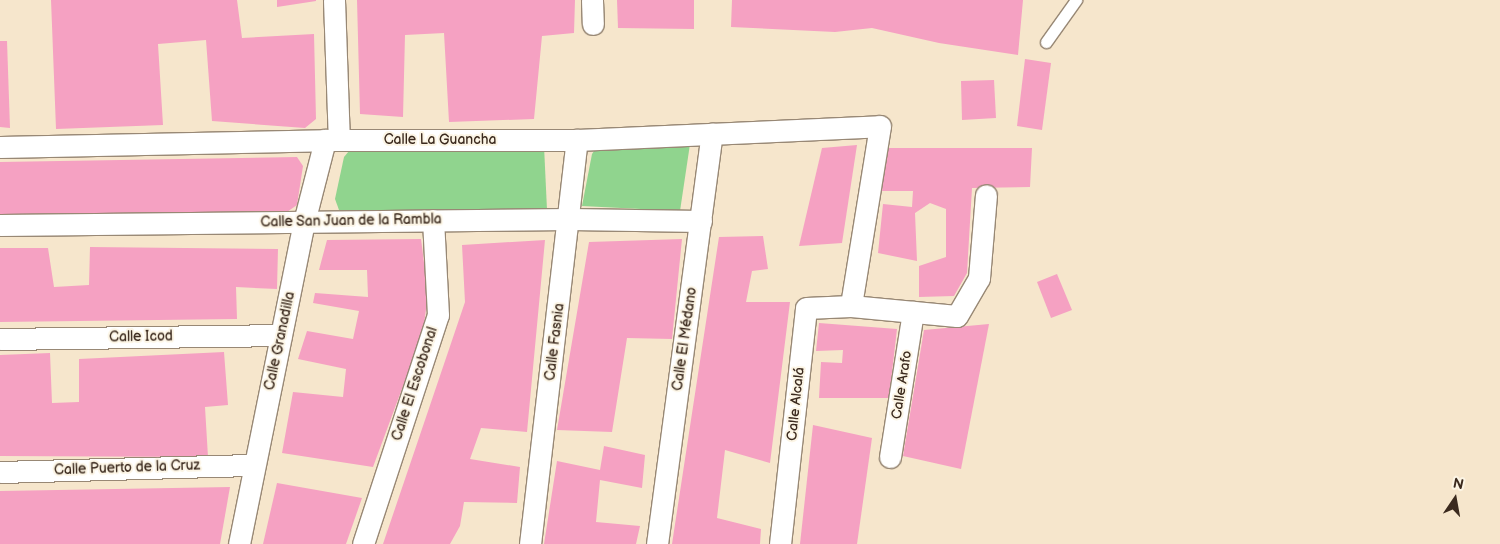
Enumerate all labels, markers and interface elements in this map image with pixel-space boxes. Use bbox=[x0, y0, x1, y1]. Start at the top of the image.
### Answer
street label: Calle La Guancha bbox=[384, 132, 496, 148]
street label: Calle San Juan de la Rambla bbox=[260, 211, 442, 231]
street label: Calle El Médano bbox=[669, 286, 701, 392]
street label: Calle Granadilla bbox=[261, 290, 299, 392]
street label: Calle Fasnia bbox=[542, 302, 568, 382]
street label: Calle El Escobonal bbox=[389, 325, 441, 443]
street label: Calle Icod bbox=[109, 328, 173, 346]
street label: Calle Arafo bbox=[888, 350, 916, 420]
street label: Calle Alcalá bbox=[784, 366, 808, 442]
street label: Calle Puerto de la Cruz bbox=[54, 457, 200, 479]
north arrow bbox=[1430, 474, 1480, 524]
text: N bbox=[1451, 474, 1465, 493]

